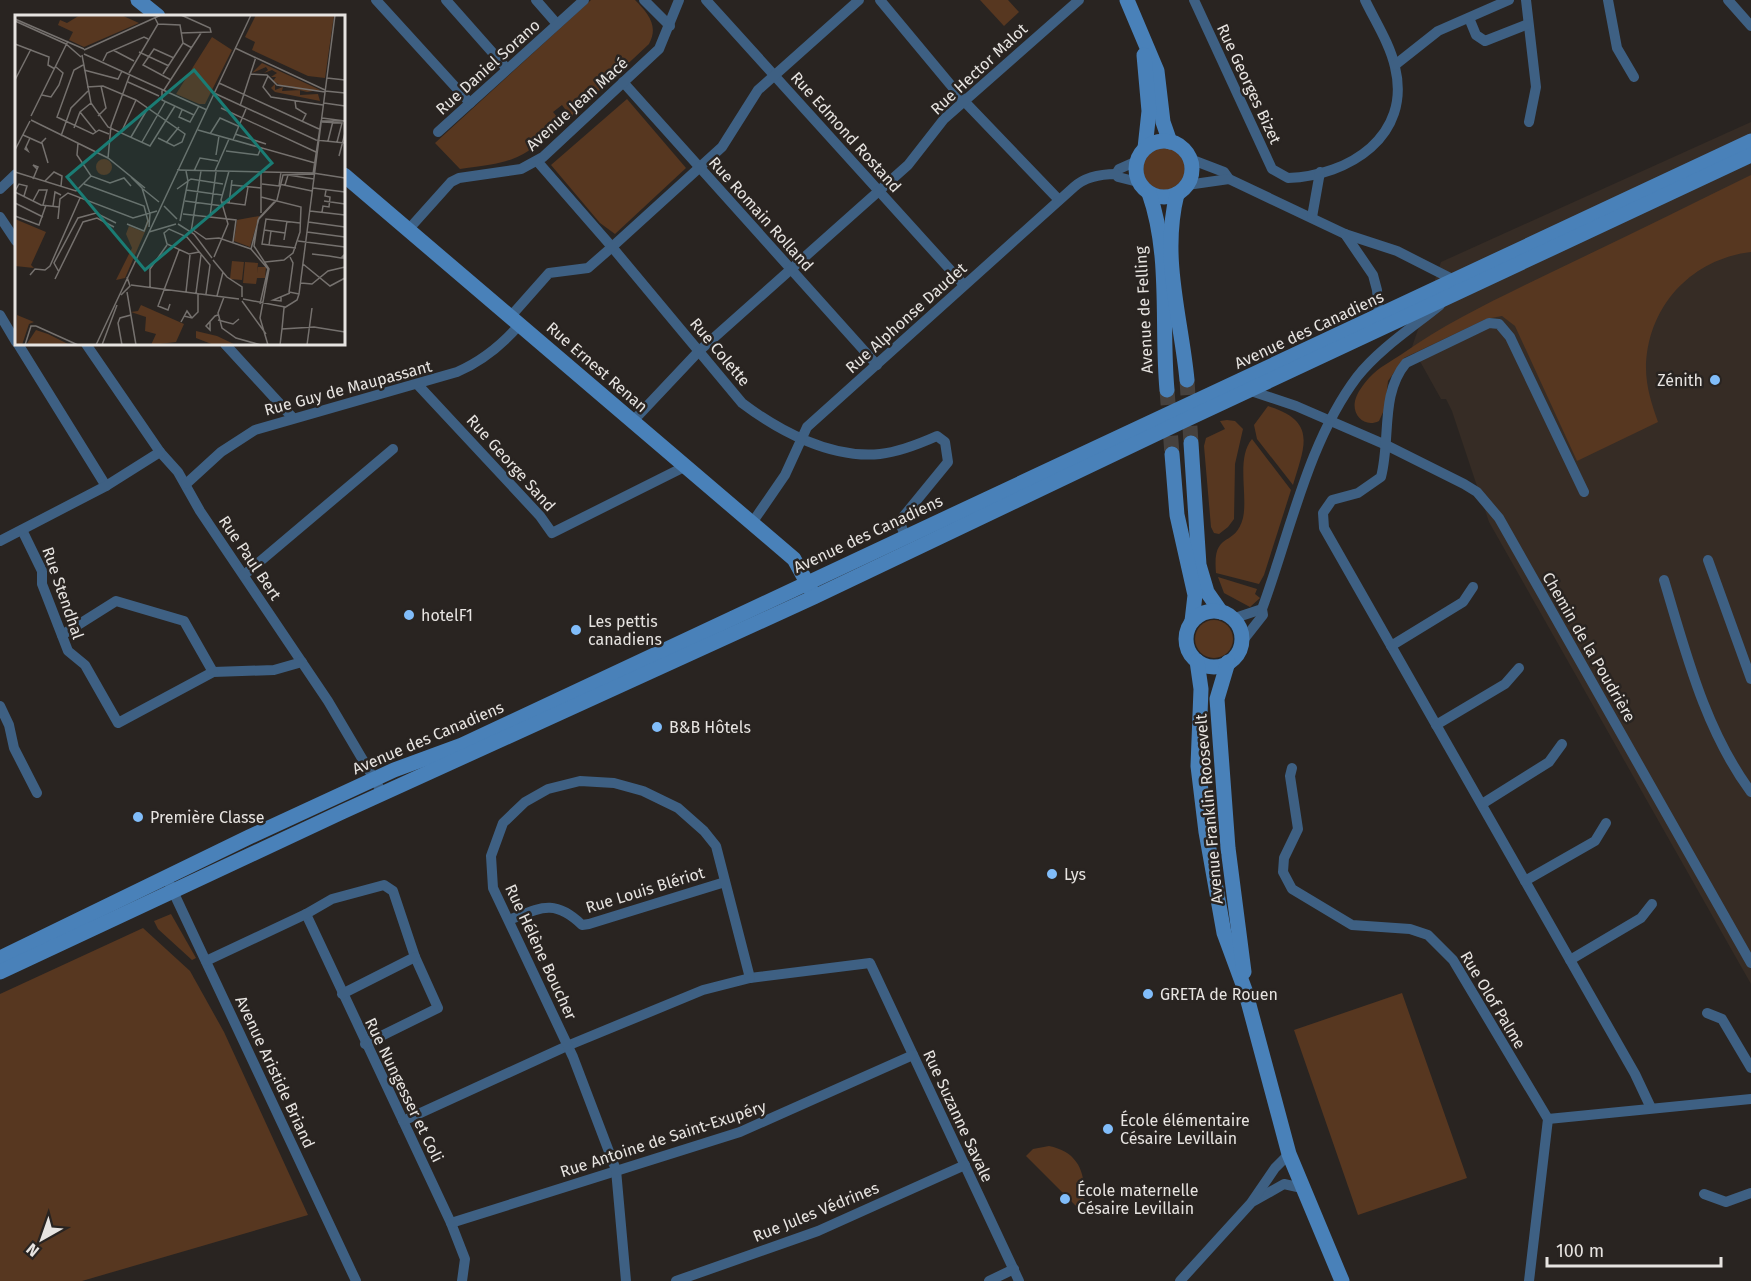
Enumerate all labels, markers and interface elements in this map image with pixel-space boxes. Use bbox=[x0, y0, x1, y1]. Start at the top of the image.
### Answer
inset map bbox=[15, 15, 345, 345]
street label: Rue Daniel Sorano bbox=[432, 15, 544, 119]
street label: Rue Hector Malot bbox=[927, 19, 1031, 119]
street label: Rue Georges Bizet bbox=[1213, 21, 1285, 147]
street label: Avenue Jean Macé bbox=[522, 53, 632, 155]
street label: Rue Edmond Rostand bbox=[787, 68, 905, 196]
street label: Rue Romain Rolland bbox=[705, 153, 817, 275]
street label: Avenue de Felling bbox=[1131, 245, 1157, 374]
street label: Rue Alphonse Daudet bbox=[842, 259, 971, 377]
street label: Avenue des Canadiens bbox=[1231, 287, 1387, 373]
street label: Rue Colette bbox=[686, 314, 754, 390]
street label: Rue Ernest Renan bbox=[543, 318, 651, 416]
street label: Rue Guy de Maupassant bbox=[262, 356, 434, 420]
place label: Zénith bbox=[1657, 371, 1703, 390]
marker: Zénith bbox=[1708, 373, 1722, 387]
street label: Rue George Sand bbox=[463, 411, 559, 515]
street label: Avenue des Canadiens bbox=[790, 491, 946, 577]
street label: Rue Paul Bert bbox=[215, 512, 285, 604]
street label: Rue Stendhal bbox=[38, 544, 88, 642]
street label: Chemin de la Poudrière bbox=[1538, 569, 1640, 725]
place label: hotelF1 bbox=[421, 606, 473, 625]
marker: hotelF1 bbox=[402, 608, 416, 622]
place label: Les pettis canadiens bbox=[588, 612, 662, 649]
marker: Les pettis canadiens bbox=[569, 623, 583, 637]
street label: Avenue des Canadiens bbox=[349, 697, 507, 779]
street label: Avenue Franklin Roosevelt bbox=[1191, 713, 1227, 905]
place label: B&B Hôtels bbox=[669, 718, 751, 737]
marker: B&B Hôtels bbox=[650, 720, 664, 734]
place label: Première Classe bbox=[150, 808, 264, 827]
marker: Première Classe bbox=[131, 810, 145, 824]
street label: Rue Louis Blériot bbox=[583, 863, 707, 917]
place label: Lys bbox=[1064, 865, 1086, 884]
marker: Lys bbox=[1045, 867, 1059, 881]
street label: Rue Hélène Boucher bbox=[501, 881, 581, 1024]
street label: Rue Olof Palme bbox=[1456, 948, 1530, 1052]
place label: GRETA de Rouen bbox=[1160, 985, 1278, 1004]
marker: GRETA de Rouen bbox=[1141, 987, 1155, 1001]
street label: Avenue Aristide Briand bbox=[231, 993, 319, 1151]
street label: Rue Nungesser et Coli bbox=[361, 1015, 447, 1165]
street label: Rue Suzanne Savale bbox=[919, 1047, 997, 1185]
street label: Rue Antoine de Saint-Exupéry bbox=[558, 1097, 768, 1181]
place label: École élémentaire Césaire Levillain bbox=[1120, 1110, 1250, 1148]
marker: École élémentaire Césaire Levillain bbox=[1101, 1122, 1115, 1136]
street label: Rue Jules Védrines bbox=[750, 1178, 882, 1246]
place label: École maternelle Césaire Levillain bbox=[1077, 1180, 1198, 1218]
marker: École maternelle Césaire Levillain bbox=[1058, 1192, 1072, 1206]
north arrow bbox=[12, 1209, 72, 1269]
scale bar bbox=[1547, 1230, 1721, 1268]
text: N bbox=[23, 1239, 43, 1261]
text: 100 m bbox=[1556, 1240, 1604, 1262]

